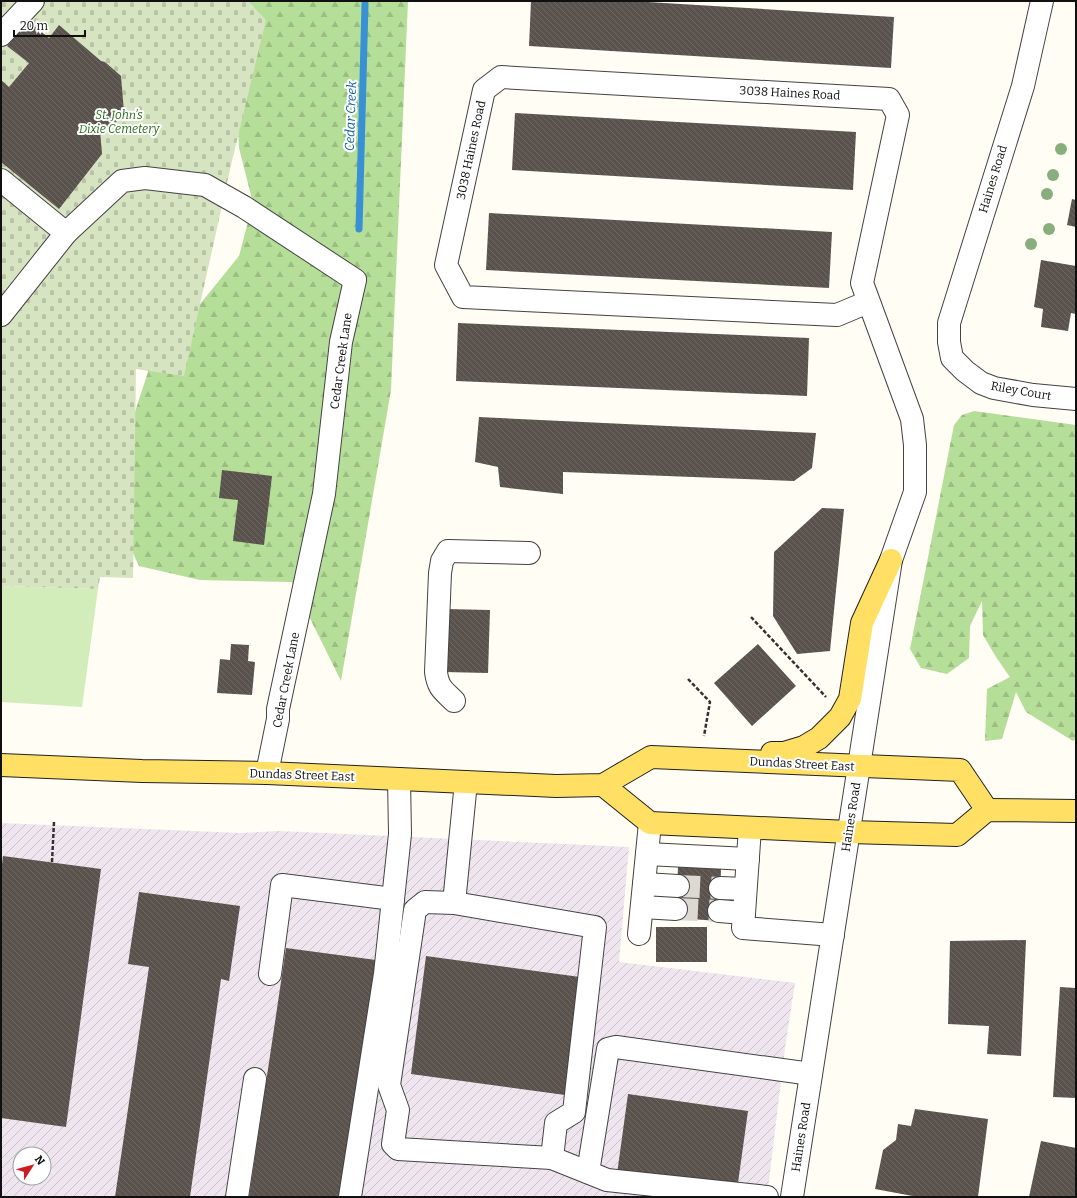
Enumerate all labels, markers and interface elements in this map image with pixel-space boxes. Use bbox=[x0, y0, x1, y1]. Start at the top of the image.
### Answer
scale bar bbox=[14, 12, 85, 38]
text: 20 m bbox=[20, 19, 49, 33]
water label: Cedar Creek bbox=[342, 80, 359, 151]
street label: 3038 Haines Road bbox=[739, 83, 841, 103]
street label: 3038 Haines Road bbox=[454, 99, 488, 201]
park label: St. John’s Dixie Cemetery bbox=[79, 108, 160, 136]
street label: Haines Road bbox=[976, 143, 1010, 215]
street label: Cedar Creek Lane bbox=[327, 312, 355, 410]
street label: Riley Court bbox=[990, 379, 1053, 403]
street label: Cedar Creek Lane bbox=[270, 631, 302, 729]
street label: Dundas Street East bbox=[749, 754, 856, 774]
street label: Dundas Street East bbox=[249, 766, 356, 784]
street label: Haines Road bbox=[839, 781, 863, 853]
street label: Haines Road bbox=[789, 1101, 813, 1173]
north arrow bbox=[12, 1146, 52, 1186]
text: N bbox=[32, 1153, 48, 1168]

